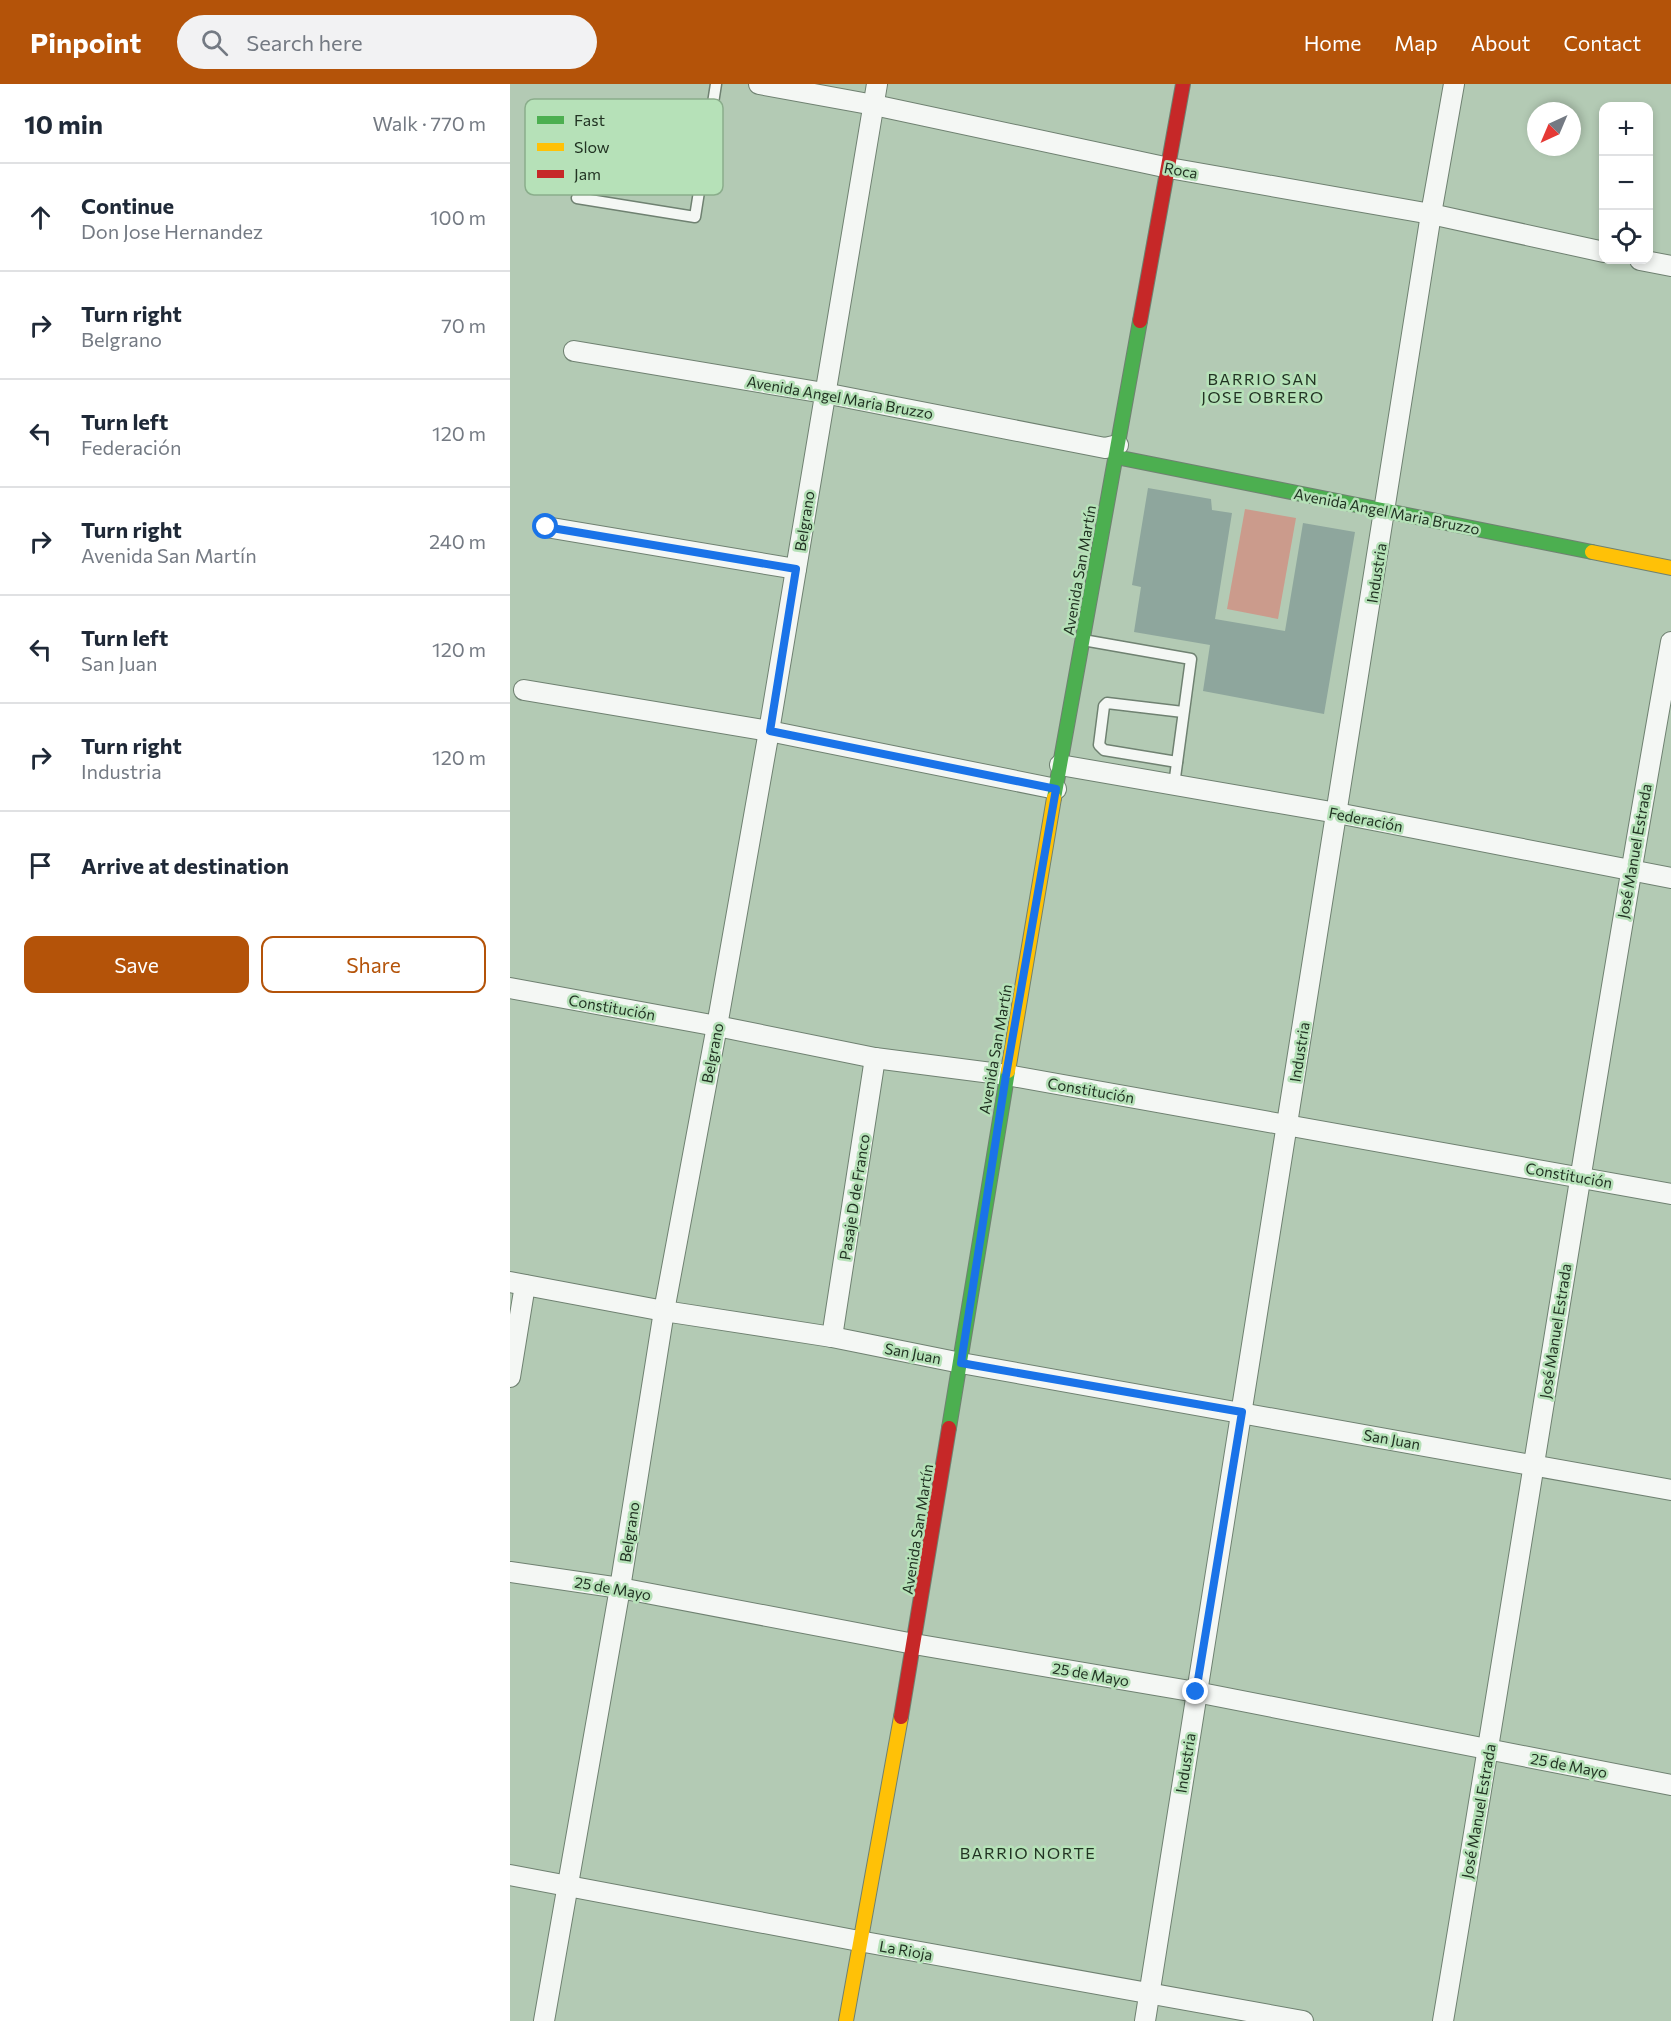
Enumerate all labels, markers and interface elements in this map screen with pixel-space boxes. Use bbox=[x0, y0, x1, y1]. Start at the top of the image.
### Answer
search box bbox=[177, 15, 597, 69]
text: Pinpoint bbox=[30, 25, 141, 59]
icon: search bbox=[198, 26, 231, 59]
text: Search here bbox=[246, 29, 363, 56]
text: Home bbox=[1304, 30, 1361, 55]
text: Map bbox=[1394, 30, 1438, 55]
text: About bbox=[1471, 30, 1530, 55]
text: Contact bbox=[1563, 30, 1641, 55]
legend bbox=[525, 99, 723, 195]
north arrow bbox=[1527, 102, 1581, 156]
map controls bbox=[1599, 102, 1653, 264]
button: + bbox=[1599, 102, 1653, 156]
text: 10 min bbox=[24, 108, 103, 139]
text: Fast bbox=[574, 110, 605, 129]
text: Walk · 770 m bbox=[372, 111, 486, 135]
text: Slow bbox=[574, 137, 610, 156]
button: − bbox=[1599, 156, 1653, 210]
street label: Roca bbox=[1163, 158, 1199, 182]
text: Jam bbox=[574, 164, 601, 183]
text: Continue bbox=[81, 192, 174, 219]
icon: ahead bbox=[24, 201, 57, 234]
text: 100 m bbox=[430, 205, 486, 229]
button: locate bbox=[1599, 210, 1653, 264]
text: Don Jose Hernandez bbox=[81, 219, 263, 243]
text: Turn right bbox=[81, 300, 182, 327]
icon: right bbox=[24, 309, 57, 342]
text: 70 m bbox=[441, 313, 486, 337]
text: Belgrano bbox=[81, 327, 162, 351]
district label: BARRIO SAN JOSE OBRERO bbox=[1201, 369, 1325, 406]
street label: Avenida Angel Maria Bruzzo bbox=[745, 372, 935, 422]
text: Turn left bbox=[81, 408, 168, 435]
icon: left bbox=[24, 417, 57, 450]
text: 120 m bbox=[432, 421, 486, 445]
text: Federación bbox=[81, 435, 181, 459]
street label: Avenida Angel Maria Bruzzo bbox=[1293, 484, 1482, 538]
street label: Belgrano bbox=[790, 490, 818, 552]
street label: Avenida San Martín bbox=[1059, 504, 1099, 636]
route start bbox=[532, 513, 558, 539]
text: Turn right bbox=[81, 516, 182, 543]
icon: right bbox=[24, 525, 57, 558]
text: 240 m bbox=[429, 529, 486, 553]
street label: Industria bbox=[1362, 542, 1390, 604]
text: Avenida San Martín bbox=[81, 543, 257, 567]
text: Turn left bbox=[81, 624, 168, 651]
icon: left bbox=[24, 633, 57, 666]
text: 120 m bbox=[432, 637, 486, 661]
text: San Juan bbox=[81, 651, 157, 675]
text: Turn right bbox=[81, 732, 182, 759]
icon: right bbox=[24, 741, 57, 774]
text: 120 m bbox=[432, 745, 486, 769]
text: Industria bbox=[81, 759, 162, 783]
street label: José Manuel Estrada bbox=[1613, 782, 1655, 920]
street label: Federación bbox=[1327, 803, 1405, 835]
icon: arrive bbox=[24, 849, 57, 882]
text: Arrive at destination bbox=[81, 852, 289, 879]
button: Save bbox=[24, 936, 249, 993]
button: Share bbox=[261, 936, 486, 993]
street label: Avenida San Martín bbox=[975, 983, 1015, 1115]
street label: Constitución bbox=[567, 990, 657, 1024]
street label: Belgrano bbox=[697, 1021, 727, 1085]
street label: Industria bbox=[1285, 1021, 1313, 1083]
street label: Constitución bbox=[1046, 1073, 1136, 1107]
street label: Pasaje D de Franco bbox=[835, 1133, 873, 1261]
street label: Constitución bbox=[1524, 1158, 1614, 1192]
street label: José Manuel Estrada bbox=[1535, 1262, 1575, 1400]
street label: San Juan bbox=[883, 1339, 943, 1367]
street label: San Juan bbox=[1362, 1425, 1422, 1453]
street label: Avenida San Martín bbox=[898, 1463, 936, 1595]
street label: Belgrano bbox=[615, 1501, 643, 1563]
street label: 25 de Mayo bbox=[573, 1572, 653, 1604]
street label: 25 de Mayo bbox=[1051, 1658, 1131, 1690]
route end bbox=[1182, 1678, 1208, 1704]
street label: Industria bbox=[1171, 1732, 1199, 1794]
street label: José Manuel Estrada bbox=[1457, 1742, 1499, 1880]
street label: 25 de Mayo bbox=[1529, 1749, 1609, 1781]
district label: BARRIO NORTE bbox=[960, 1843, 1096, 1862]
street label: La Rioja bbox=[878, 1936, 934, 1964]

